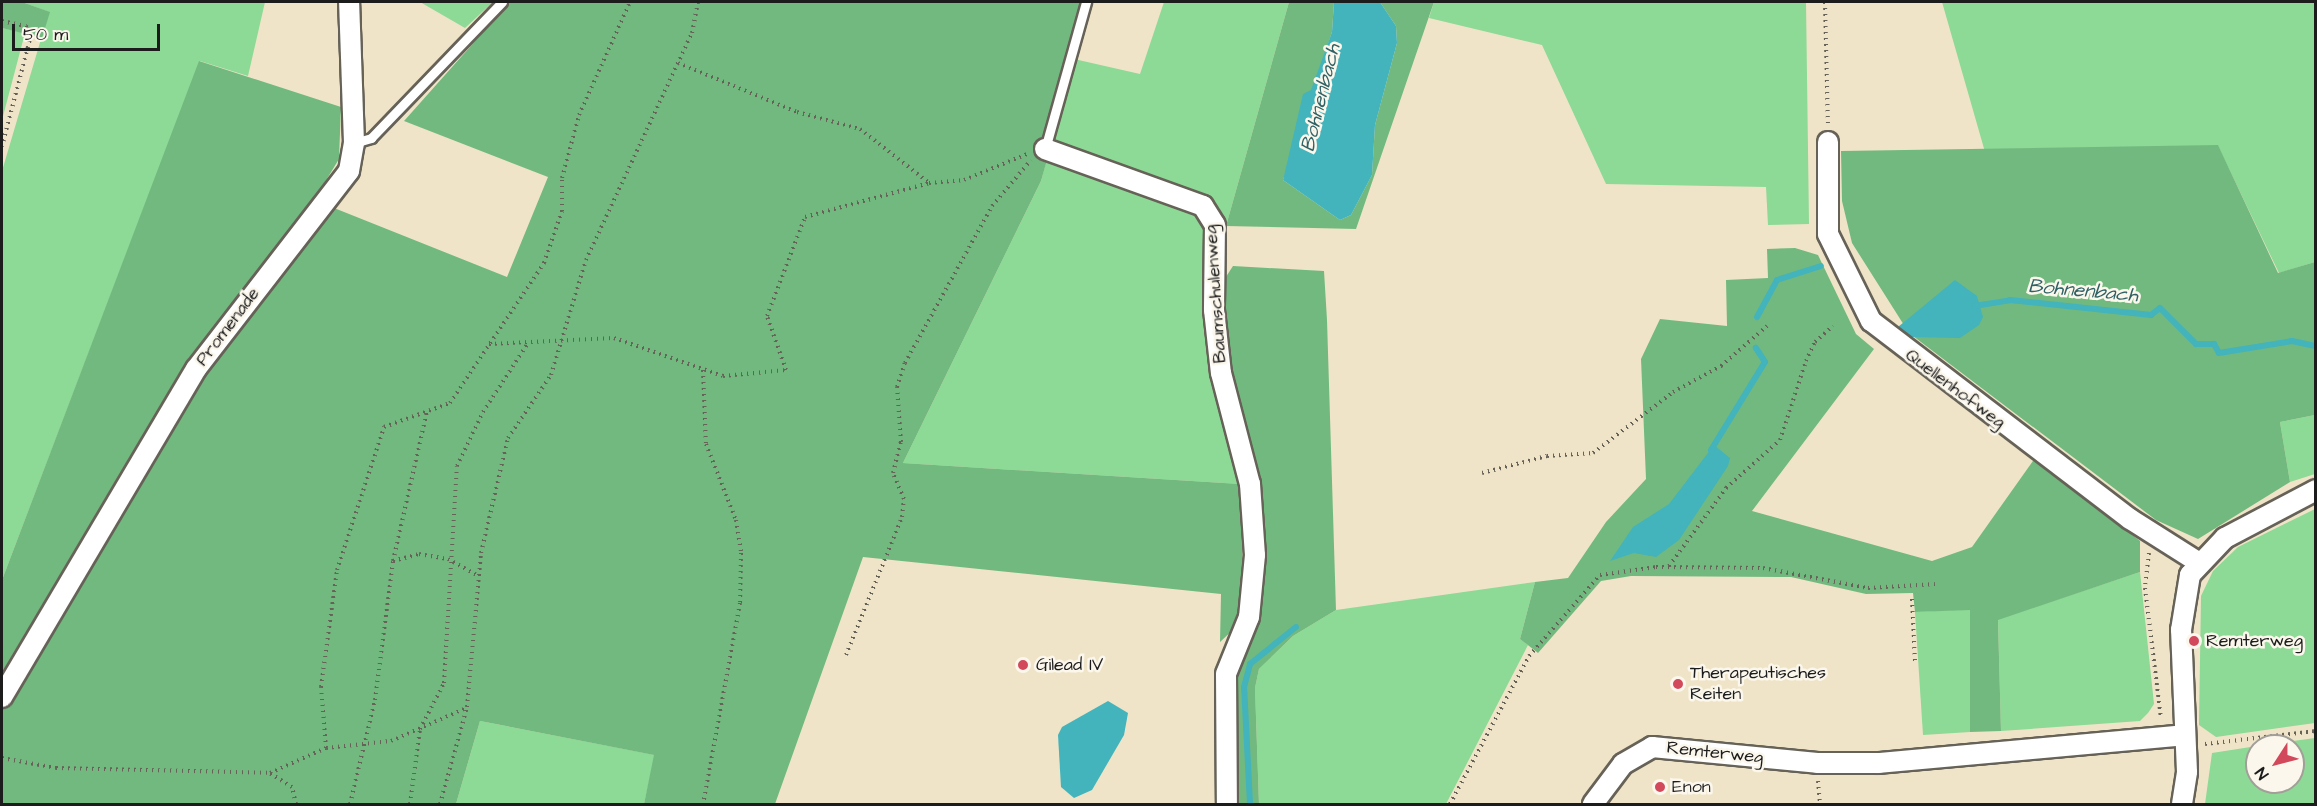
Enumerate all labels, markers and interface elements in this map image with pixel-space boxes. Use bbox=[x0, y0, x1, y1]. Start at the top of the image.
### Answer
scale bar bbox=[15, 12, 164, 50]
text: 50 m bbox=[23, 22, 68, 47]
water label: Bohnenbach bbox=[1296, 42, 1346, 154]
street label: Baumschulenweg bbox=[1200, 224, 1232, 364]
water label: Bohnenbach bbox=[2027, 274, 2139, 308]
street label: Promenade bbox=[192, 284, 264, 370]
street label: Quellenhofweg bbox=[1901, 344, 2009, 434]
place label: Remterweg bbox=[2206, 630, 2303, 652]
marker: Remterweg bbox=[2187, 634, 2201, 648]
place label: Gilead IV bbox=[1036, 654, 1103, 676]
marker: Gilead IV bbox=[1014, 656, 1032, 674]
place label: Therapeutisches Reiten bbox=[1690, 663, 1826, 706]
marker: Therapeutisches Reiten bbox=[1671, 677, 1685, 691]
north arrow bbox=[2245, 734, 2305, 794]
street label: Remterweg bbox=[1666, 737, 1764, 769]
text: N bbox=[2250, 763, 2274, 784]
place label: Enon bbox=[1672, 776, 1711, 798]
marker: Enon bbox=[1653, 780, 1667, 794]

